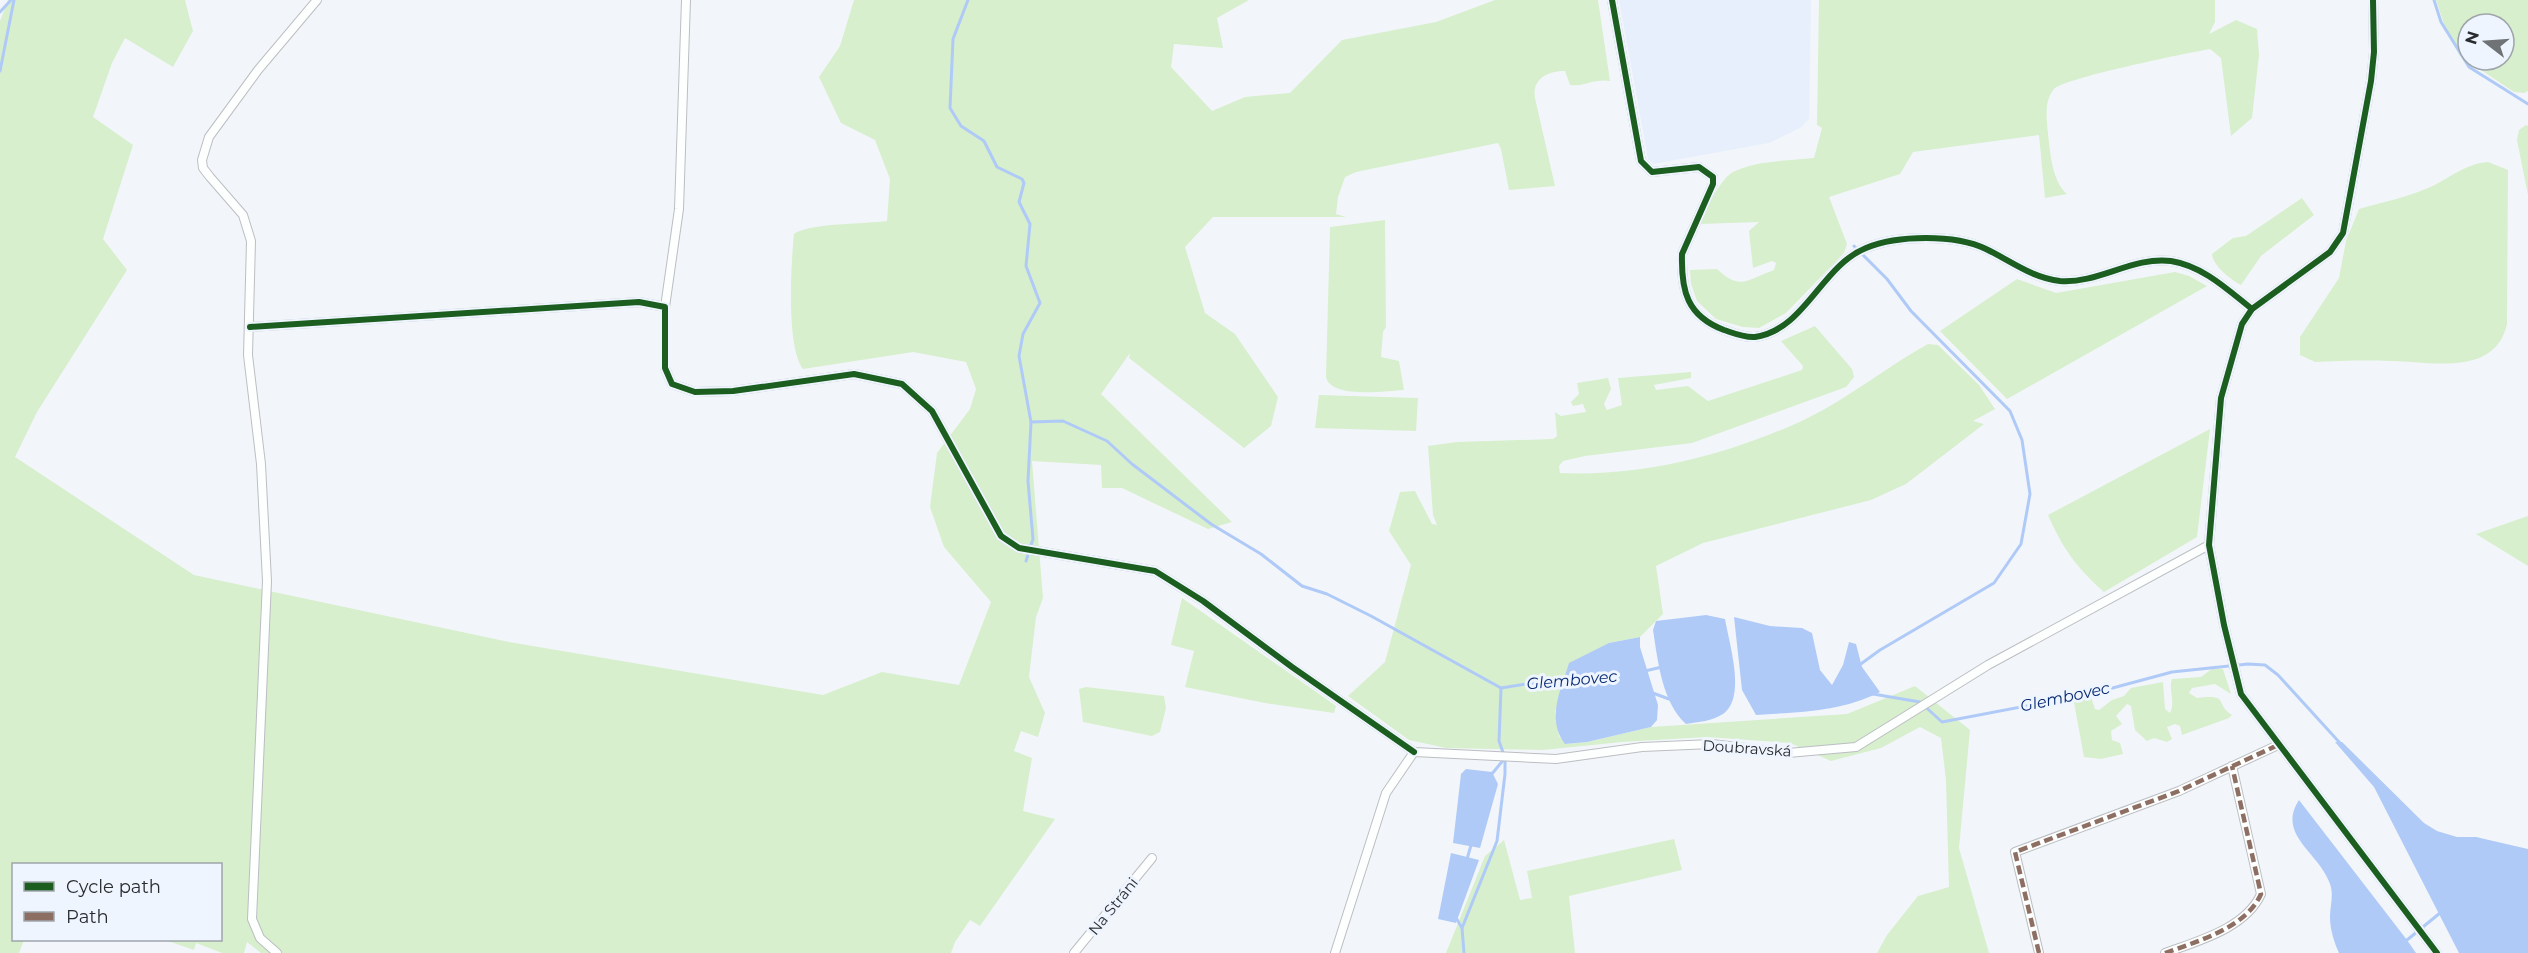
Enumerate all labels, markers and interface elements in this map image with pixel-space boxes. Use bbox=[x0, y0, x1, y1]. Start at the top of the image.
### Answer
north arrow bbox=[2456, 12, 2516, 72]
text: N bbox=[2461, 29, 2483, 47]
water label: Glembovec bbox=[1526, 667, 1618, 693]
water label: Glembovec bbox=[2018, 678, 2112, 716]
street label: Doubravská bbox=[1702, 735, 1792, 761]
legend bbox=[12, 863, 222, 941]
street label: Na Stráni bbox=[1084, 873, 1142, 939]
text: Cycle path bbox=[66, 876, 161, 898]
text: Path bbox=[66, 906, 109, 928]

